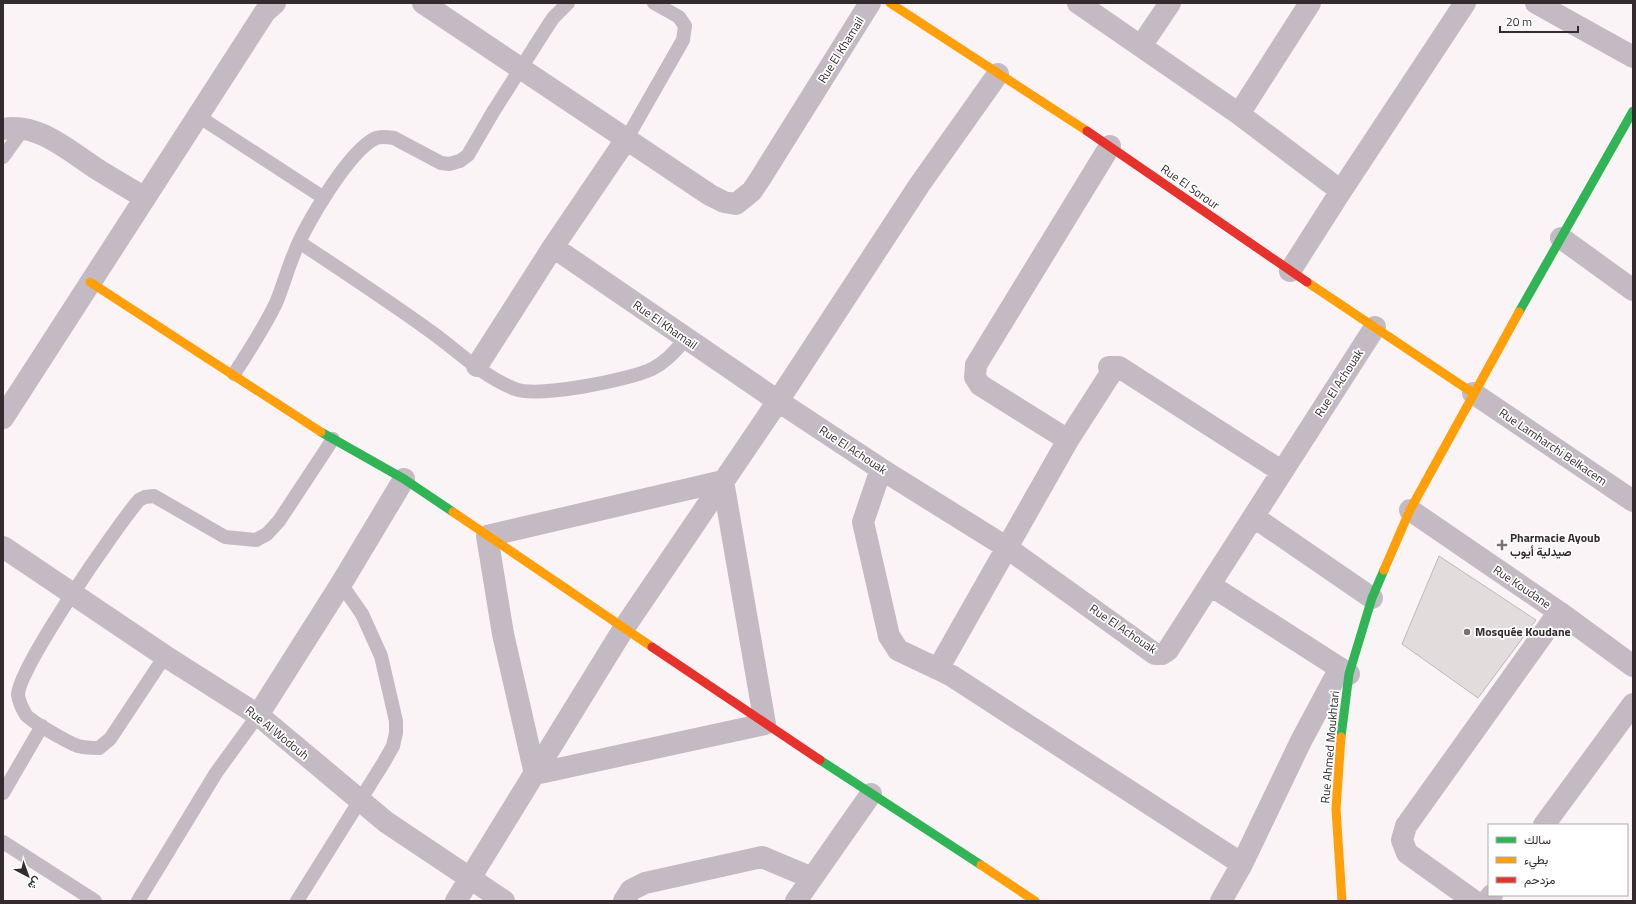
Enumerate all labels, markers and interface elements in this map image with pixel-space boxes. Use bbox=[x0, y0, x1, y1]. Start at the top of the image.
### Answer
scale bar bbox=[1500, 8, 1578, 34]
text: 20 m bbox=[1506, 12, 1532, 31]
street label: Rue El Khamail bbox=[813, 13, 869, 87]
street label: Rue El Sorour bbox=[1157, 159, 1224, 214]
street label: Rue El Khamail bbox=[629, 295, 702, 354]
street label: Rue El Achouak bbox=[1309, 345, 1368, 420]
street label: Rue Lamharchi Belkacem bbox=[1495, 403, 1611, 490]
street label: Rue El Achouak bbox=[816, 420, 891, 479]
place label: Pharmacie Ayoub صيدلية أيوب bbox=[1510, 528, 1601, 561]
marker: Pharmacie Ayoub صيدلية أيوب bbox=[1497, 540, 1507, 550]
street label: Rue Koudane bbox=[1489, 560, 1555, 613]
street label: Rue El Achouak bbox=[1086, 599, 1161, 658]
place label: Mosquée Koudane bbox=[1475, 622, 1571, 641]
marker: Mosquée Koudane bbox=[1462, 627, 1472, 637]
street label: Rue Ahmed Moukhtari bbox=[1315, 690, 1344, 804]
street label: Rue Al Wodouh bbox=[241, 701, 313, 764]
legend bbox=[1488, 824, 1628, 896]
text: سالك bbox=[1524, 830, 1551, 849]
text: بطيء bbox=[1524, 850, 1548, 870]
north arrow bbox=[8, 856, 48, 896]
text: مزدحم bbox=[1524, 870, 1555, 889]
text: ش bbox=[24, 873, 45, 894]

